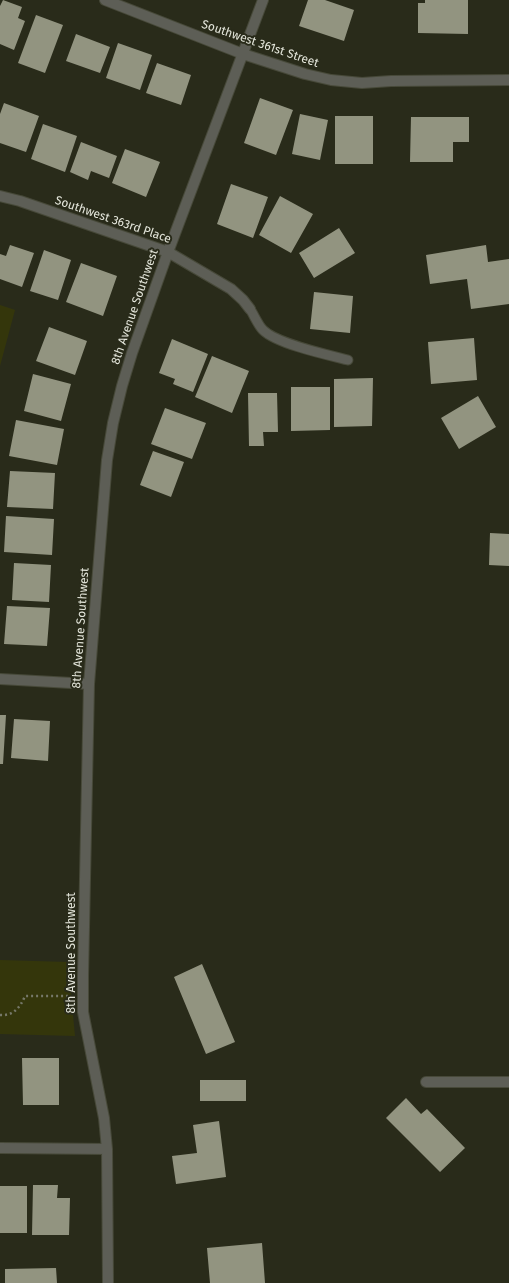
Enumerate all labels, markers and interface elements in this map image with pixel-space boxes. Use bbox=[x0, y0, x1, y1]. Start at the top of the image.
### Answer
street label: Southwest 361st Street bbox=[200, 17, 320, 71]
street label: Southwest 363rd Place bbox=[53, 193, 173, 247]
street label: 8th Avenue Southwest bbox=[108, 247, 162, 367]
street label: 8th Avenue Southwest bbox=[70, 567, 92, 689]
street label: 8th Avenue Southwest bbox=[65, 892, 79, 1014]

